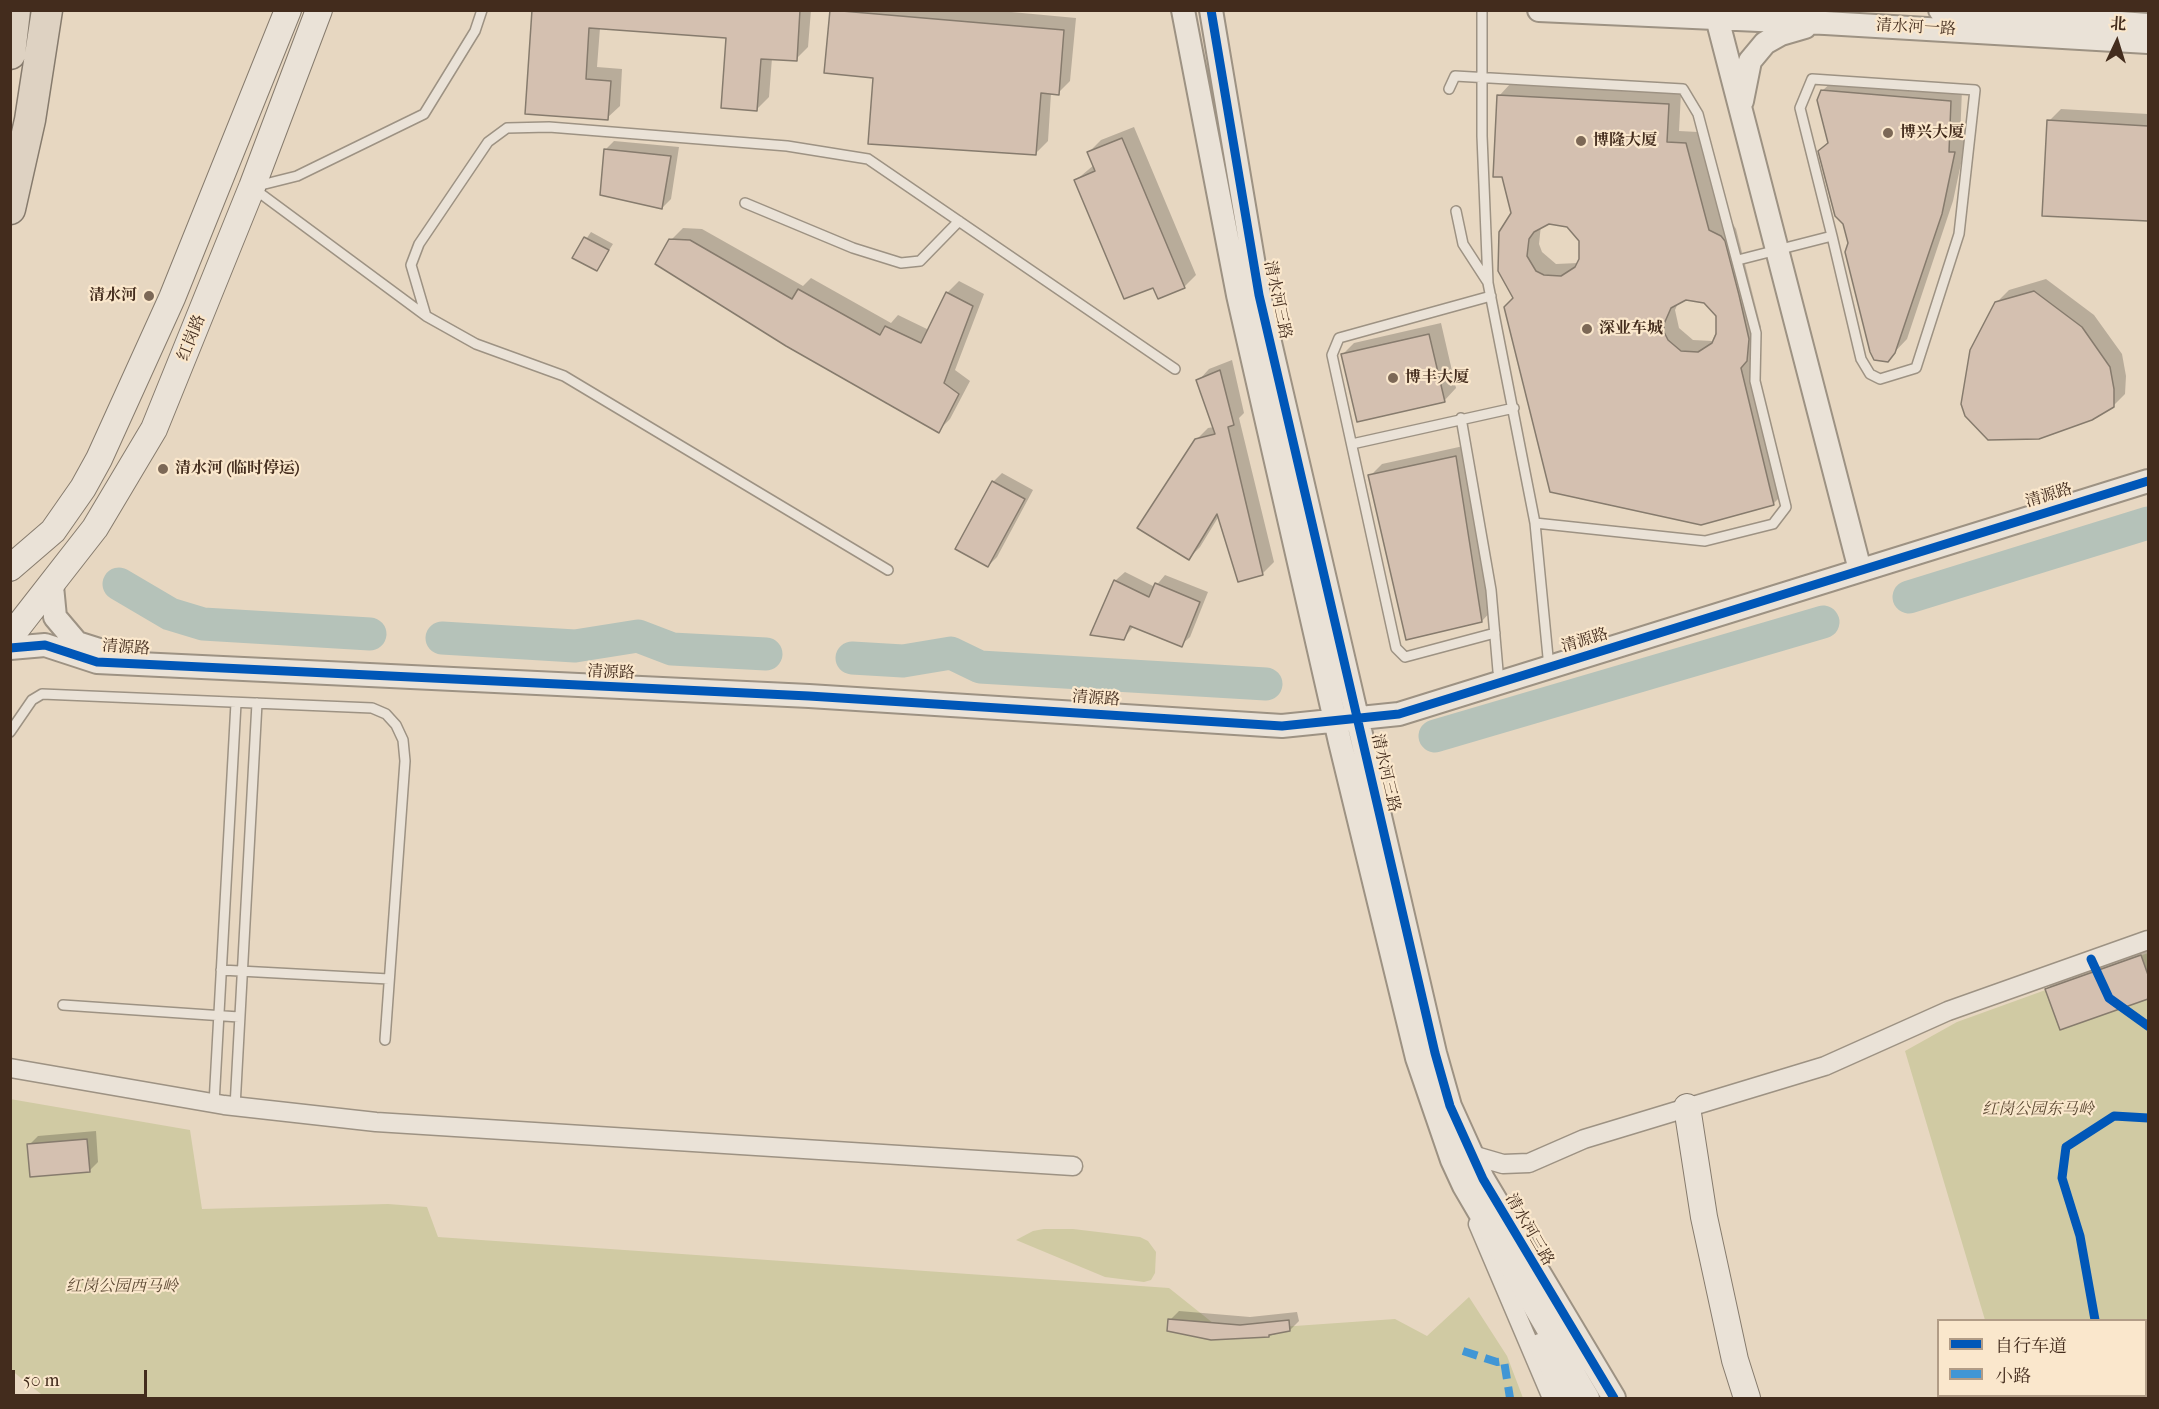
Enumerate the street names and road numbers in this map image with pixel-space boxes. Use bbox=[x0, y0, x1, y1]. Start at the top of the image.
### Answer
street label: 清水河一路 bbox=[1876, 16, 1956, 40]
street label: 清水河三路 bbox=[1259, 259, 1295, 341]
street label: 红岗路 bbox=[174, 312, 210, 364]
street label: 清源路 bbox=[2023, 480, 2075, 512]
street label: 清源路 bbox=[1559, 625, 1611, 657]
street label: 清源路 bbox=[101, 637, 151, 659]
street label: 清源路 bbox=[587, 663, 635, 683]
street label: 清源路 bbox=[1071, 688, 1121, 710]
street label: 清水河三路 bbox=[1367, 732, 1403, 814]
street label: 清水河三路 bbox=[1501, 1191, 1557, 1269]

